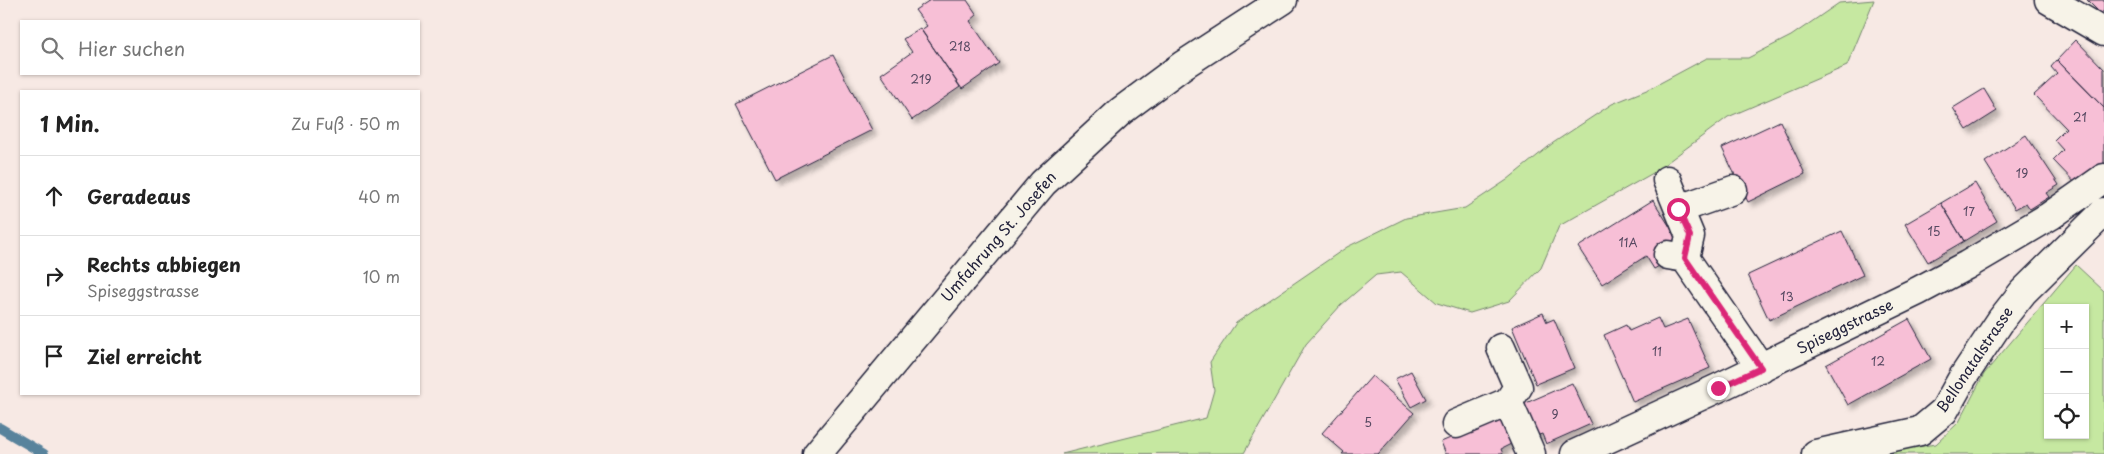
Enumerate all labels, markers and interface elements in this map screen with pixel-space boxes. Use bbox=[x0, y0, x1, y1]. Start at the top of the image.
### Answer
search box bbox=[20, 20, 420, 75]
icon: search bbox=[38, 34, 66, 62]
text: Hier suchen bbox=[78, 34, 185, 62]
house number: 218 bbox=[949, 37, 971, 55]
house number: 219 bbox=[911, 70, 931, 88]
text: 1 Min. bbox=[40, 107, 100, 139]
house number: 21 bbox=[2073, 108, 2087, 126]
text: Zu Fuß · 50 m bbox=[291, 111, 400, 135]
house number: 19 bbox=[2016, 164, 2028, 182]
street label: Umfahrung St. Josefen bbox=[935, 166, 1061, 306]
icon: ahead bbox=[40, 182, 68, 210]
text: Geradeaus bbox=[87, 182, 191, 210]
text: 40 m bbox=[358, 184, 400, 208]
route start bbox=[1667, 198, 1690, 221]
house number: 17 bbox=[1963, 202, 1975, 220]
house number: 15 bbox=[1927, 222, 1941, 240]
house number: 11A bbox=[1618, 233, 1638, 251]
text: Rechts abbiegen bbox=[87, 250, 241, 278]
icon: right bbox=[40, 262, 68, 290]
text: 10 m bbox=[363, 264, 400, 288]
text: Spiseggstrasse bbox=[87, 278, 199, 302]
house number: 13 bbox=[1780, 287, 1794, 305]
street label: Spiseggstrasse bbox=[1792, 292, 1897, 359]
street label: Bellonatalstrasse bbox=[1930, 301, 2018, 417]
map controls bbox=[2044, 304, 2089, 439]
button: + bbox=[2044, 304, 2089, 349]
icon: arrive bbox=[40, 342, 68, 370]
text: Ziel erreicht bbox=[87, 342, 202, 370]
house number: 11 bbox=[1652, 342, 1662, 360]
button: − bbox=[2044, 349, 2089, 394]
house number: 12 bbox=[1871, 352, 1885, 370]
route end bbox=[1707, 377, 1730, 400]
button: locate bbox=[2044, 394, 2089, 439]
house number: 9 bbox=[1551, 405, 1559, 423]
house number: 5 bbox=[1364, 413, 1372, 431]

